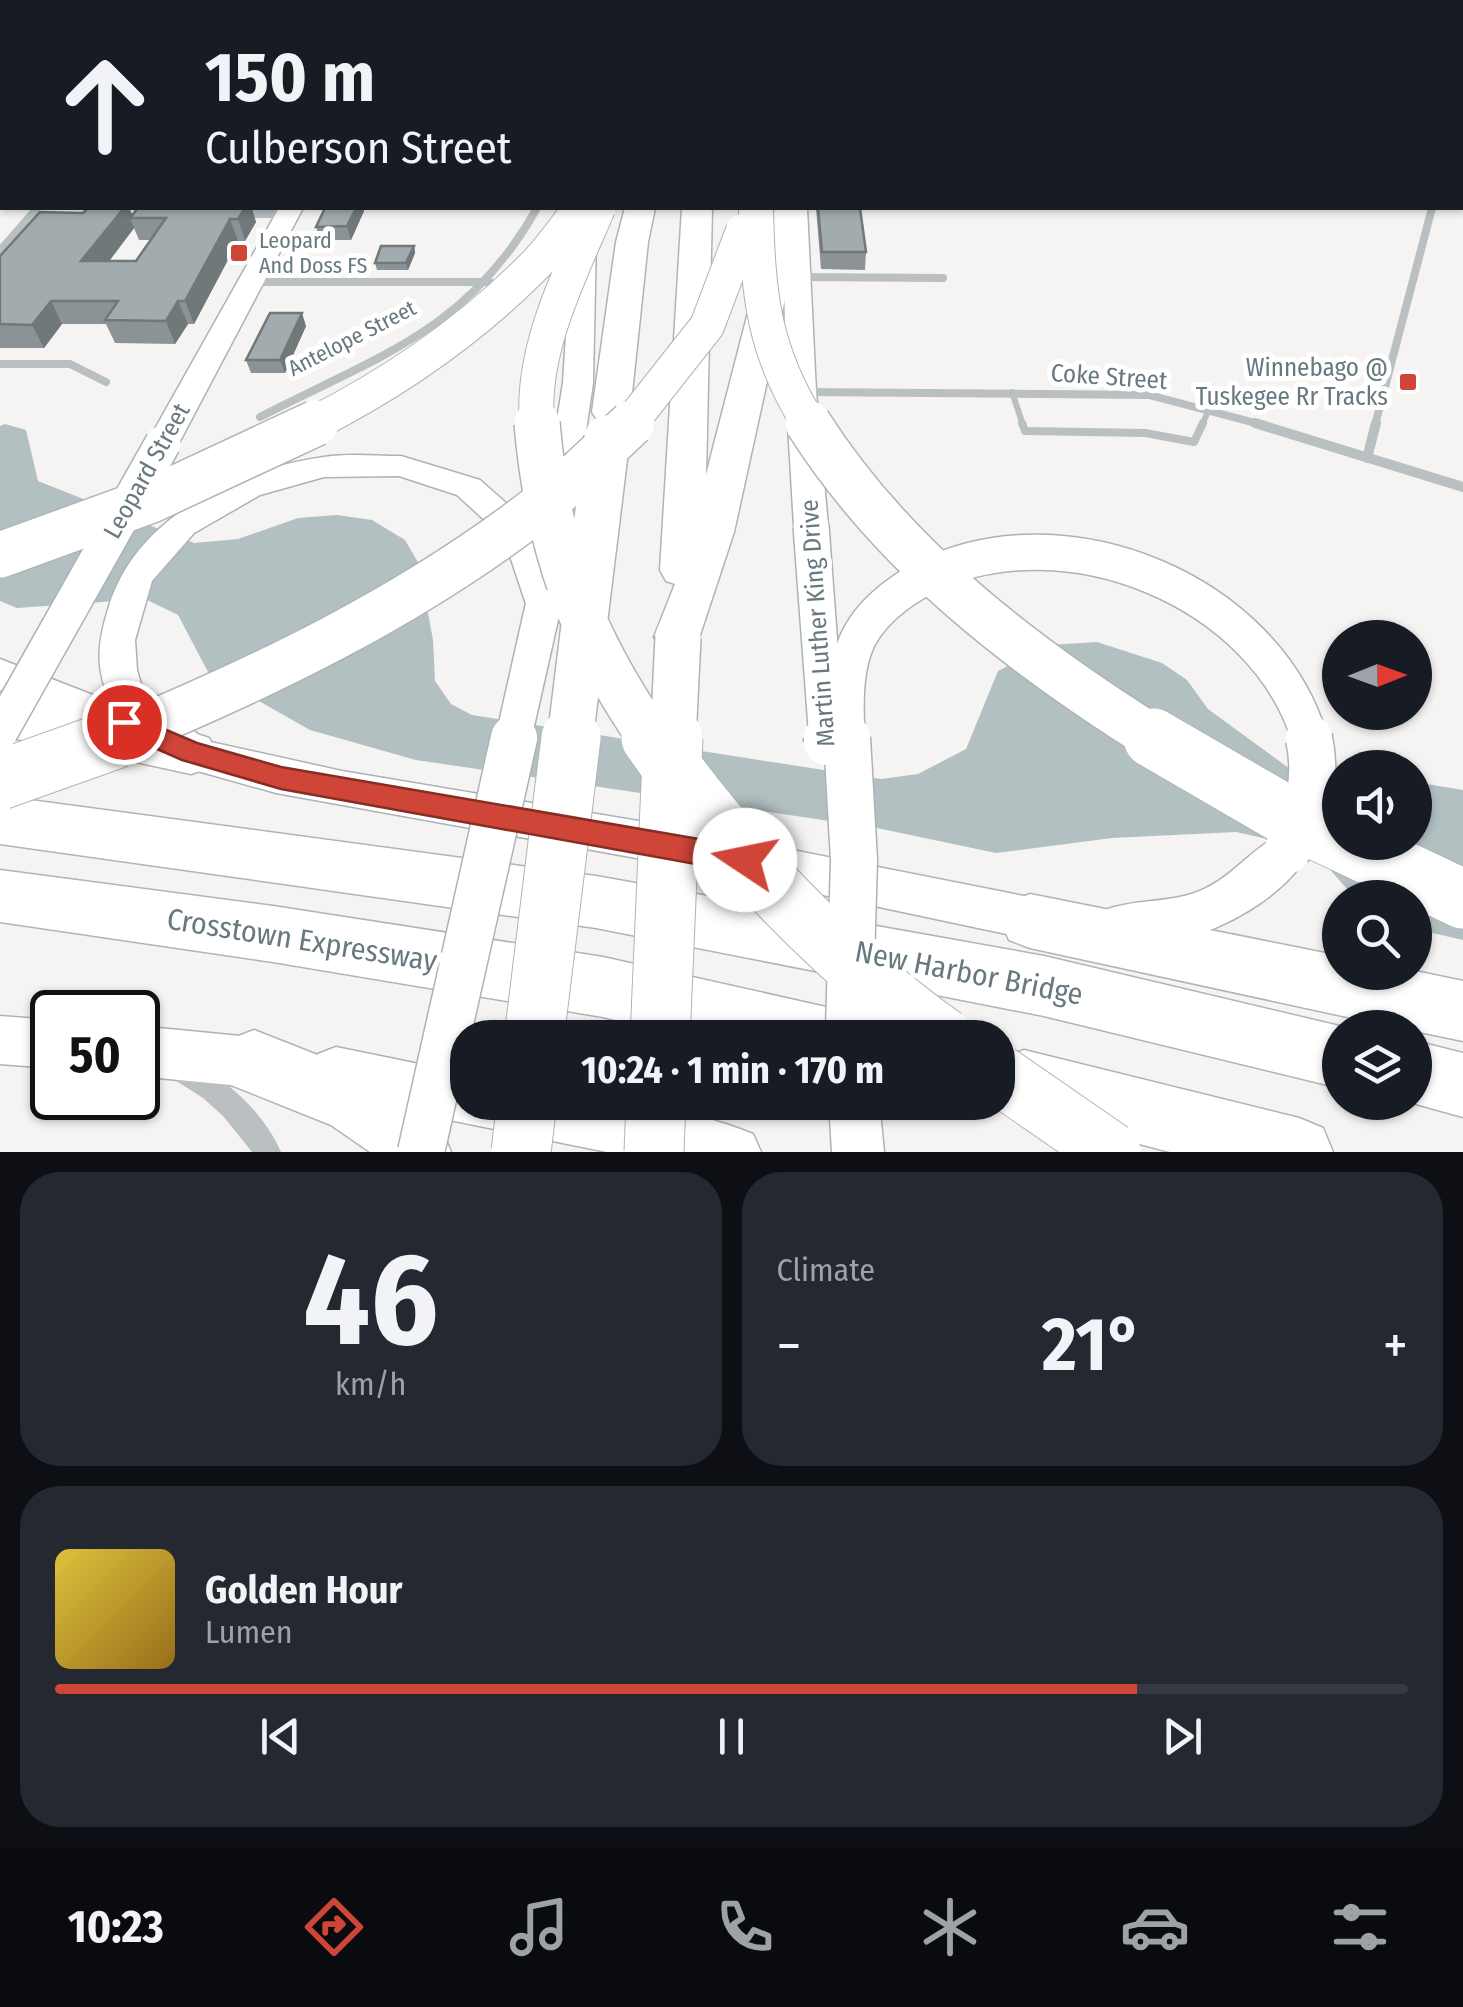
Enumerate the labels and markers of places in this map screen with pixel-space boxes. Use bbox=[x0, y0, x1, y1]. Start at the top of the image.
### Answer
place label: Leopard And Doss FS bbox=[259, 227, 367, 279]
marker: Leopard And Doss FS bbox=[228, 242, 250, 264]
place label: Winnebago @ Tuskegee Rr Tracks bbox=[1196, 353, 1388, 412]
marker: Winnebago @ Tuskegee Rr Tracks bbox=[1397, 371, 1419, 393]
pin bbox=[82, 680, 167, 765]

